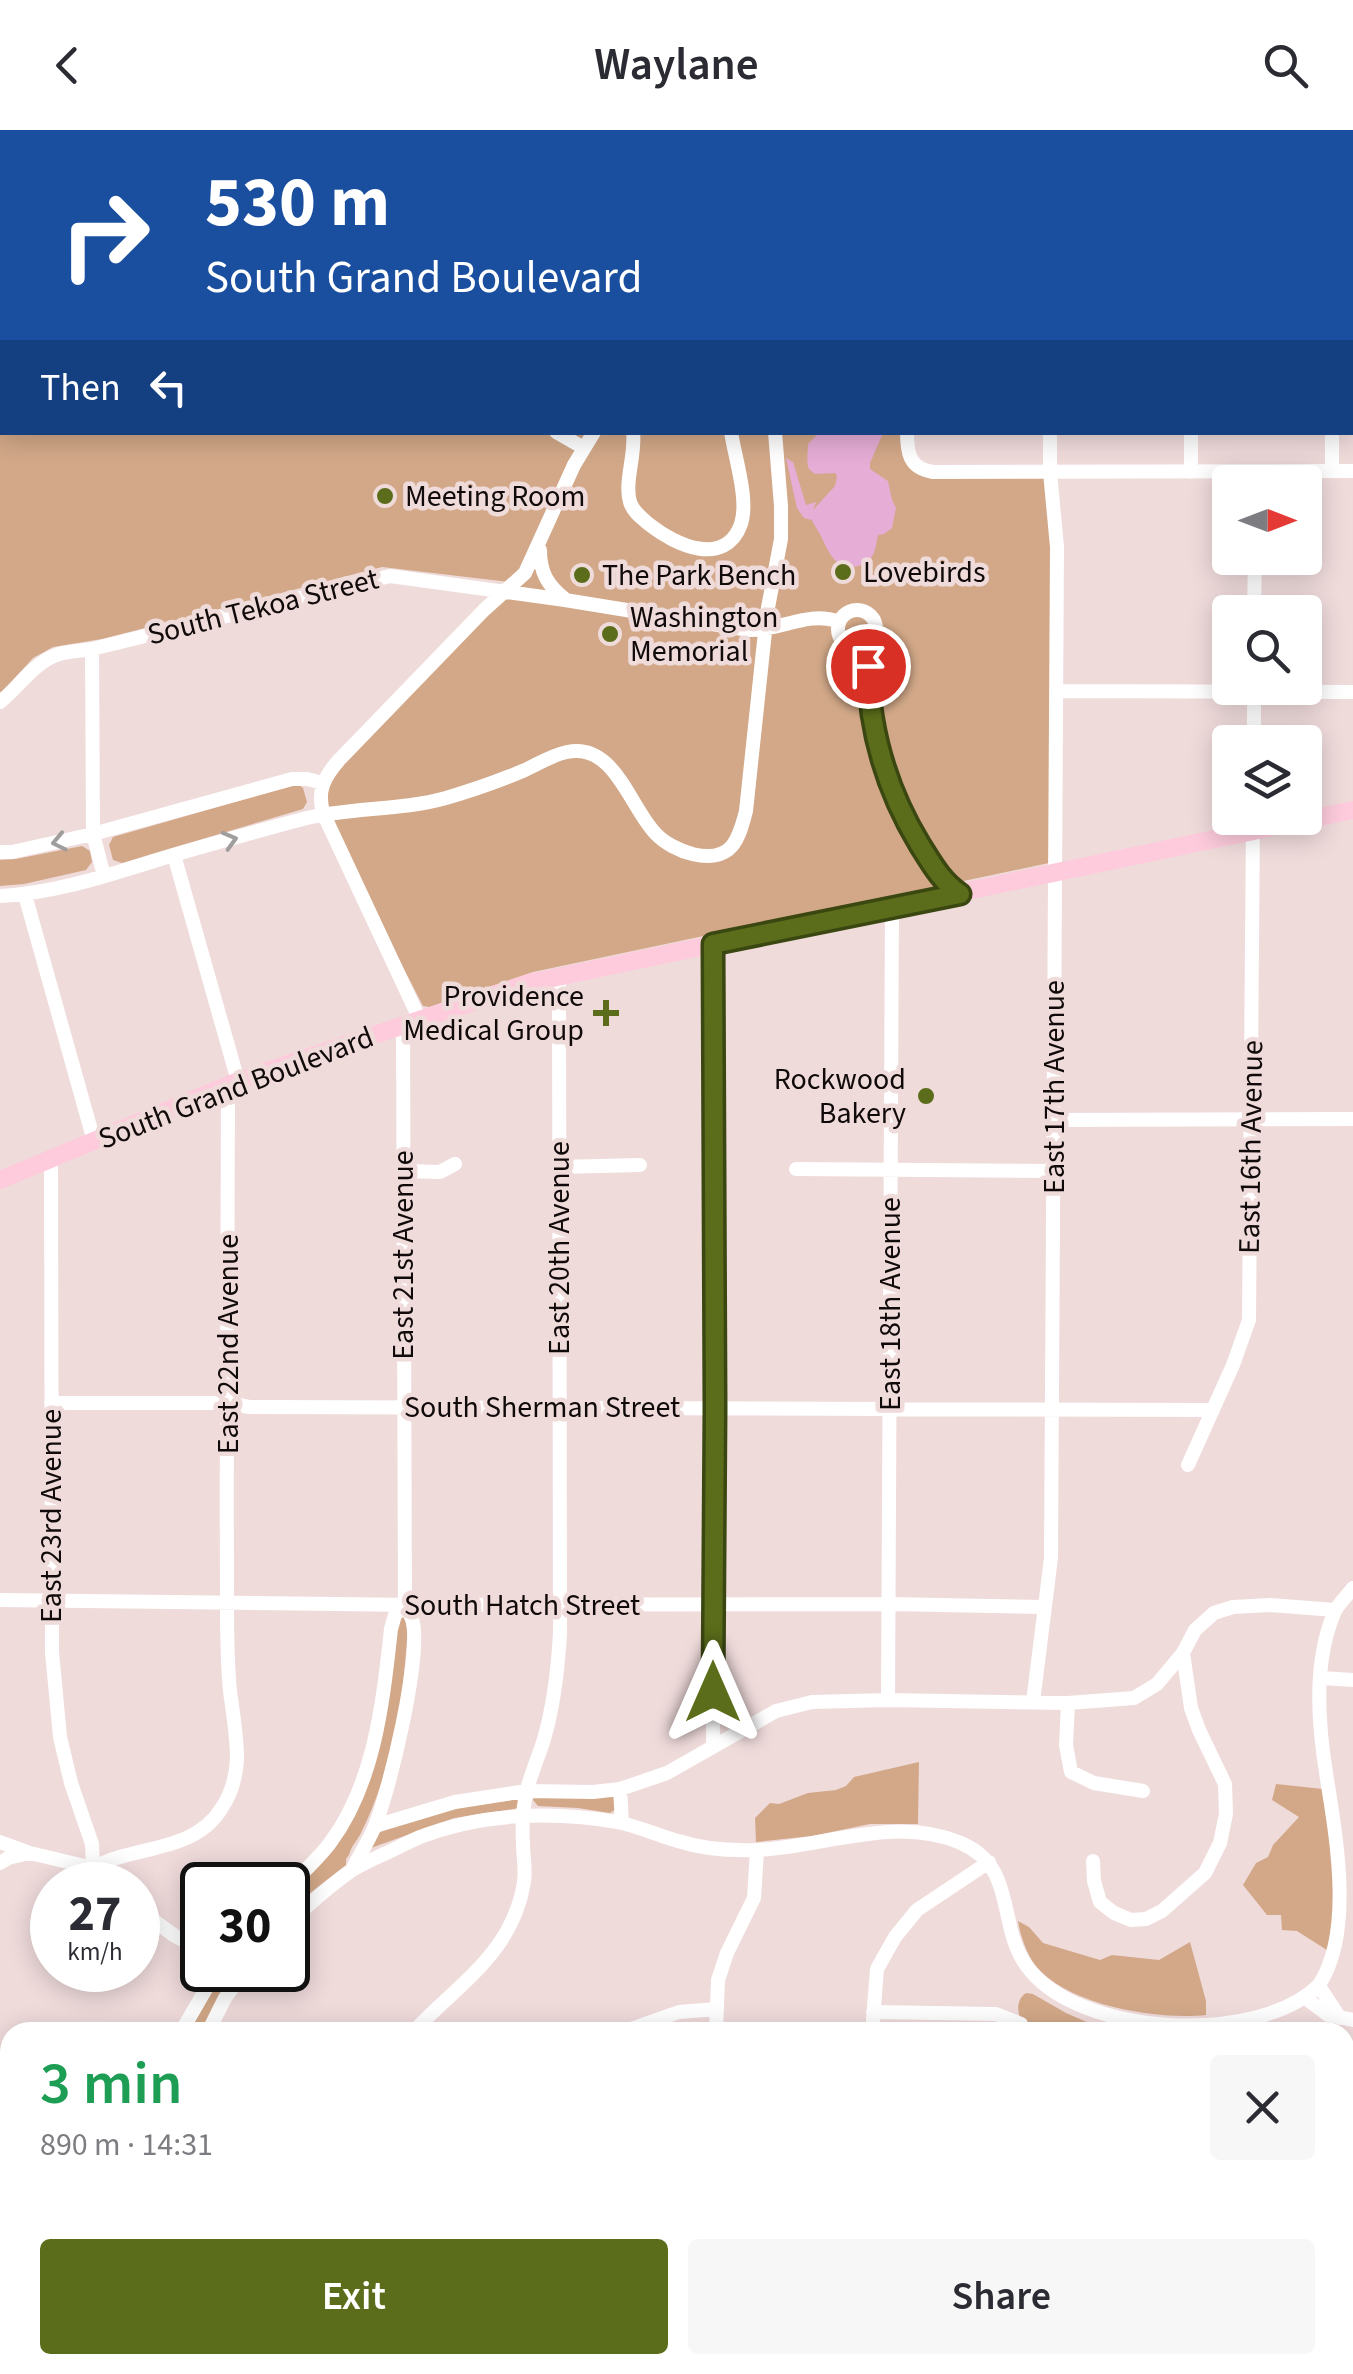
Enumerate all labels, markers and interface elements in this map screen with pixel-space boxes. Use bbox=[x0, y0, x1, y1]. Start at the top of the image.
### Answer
text: Waylane bbox=[594, 33, 759, 97]
icon: back bbox=[40, 38, 95, 93]
icon: search bbox=[1258, 38, 1313, 93]
text: 530 m bbox=[205, 153, 390, 253]
icon: right bbox=[40, 170, 170, 300]
text: South Grand Boulevard bbox=[205, 246, 642, 310]
icon: left bbox=[141, 360, 196, 415]
text: Then bbox=[40, 361, 121, 415]
north arrow bbox=[1212, 465, 1322, 575]
map controls bbox=[1212, 465, 1322, 835]
place label: Meeting Room bbox=[405, 475, 585, 518]
marker: Meeting Room bbox=[374, 485, 396, 507]
place label: Lovebirds bbox=[863, 551, 985, 594]
place label: The Park Bench bbox=[602, 554, 796, 597]
street label: South Tekoa Street bbox=[143, 558, 383, 656]
marker: Lovebirds bbox=[832, 561, 854, 583]
marker: The Park Bench bbox=[571, 564, 593, 586]
button: search bbox=[1212, 595, 1322, 705]
place label: Washington Memorial bbox=[630, 596, 778, 673]
marker: Washington Memorial bbox=[599, 623, 621, 645]
pin bbox=[826, 624, 911, 709]
icon: arrive bbox=[841, 639, 896, 694]
button: layers bbox=[1212, 725, 1322, 835]
one-way arrow bbox=[51, 830, 68, 851]
one-way arrow bbox=[221, 830, 238, 851]
place label: Providence Medical Group bbox=[403, 975, 584, 1052]
street label: East 17th Avenue bbox=[1033, 980, 1076, 1194]
marker: Providence Medical Group bbox=[593, 1000, 619, 1026]
street label: South Grand Boulevard bbox=[92, 1016, 380, 1160]
street label: East 16th Avenue bbox=[1228, 1040, 1274, 1254]
place label: Rockwood Bakery bbox=[774, 1058, 906, 1135]
marker: Rockwood Bakery bbox=[915, 1085, 937, 1107]
street label: East 20th Avenue bbox=[538, 1141, 581, 1355]
street label: East 21st Avenue bbox=[382, 1150, 425, 1360]
street label: East 18th Avenue bbox=[869, 1197, 912, 1411]
street label: East 22nd Avenue bbox=[207, 1234, 250, 1454]
street label: South Sherman Street bbox=[404, 1386, 680, 1429]
street label: East 23rd Avenue bbox=[30, 1409, 73, 1623]
street label: South Hatch Street bbox=[404, 1584, 640, 1627]
position arrow bbox=[661, 1640, 765, 1744]
speed limit sign: 30 bbox=[180, 1862, 310, 1992]
text: 27 bbox=[69, 1879, 121, 1950]
text: km/h bbox=[67, 1934, 123, 1970]
text: 3 min bbox=[40, 2042, 183, 2127]
button: close bbox=[1210, 2055, 1315, 2160]
text: 890 m · 14:31 bbox=[40, 2122, 213, 2168]
button: Exit bbox=[40, 2239, 668, 2354]
button: Share bbox=[688, 2239, 1315, 2354]

